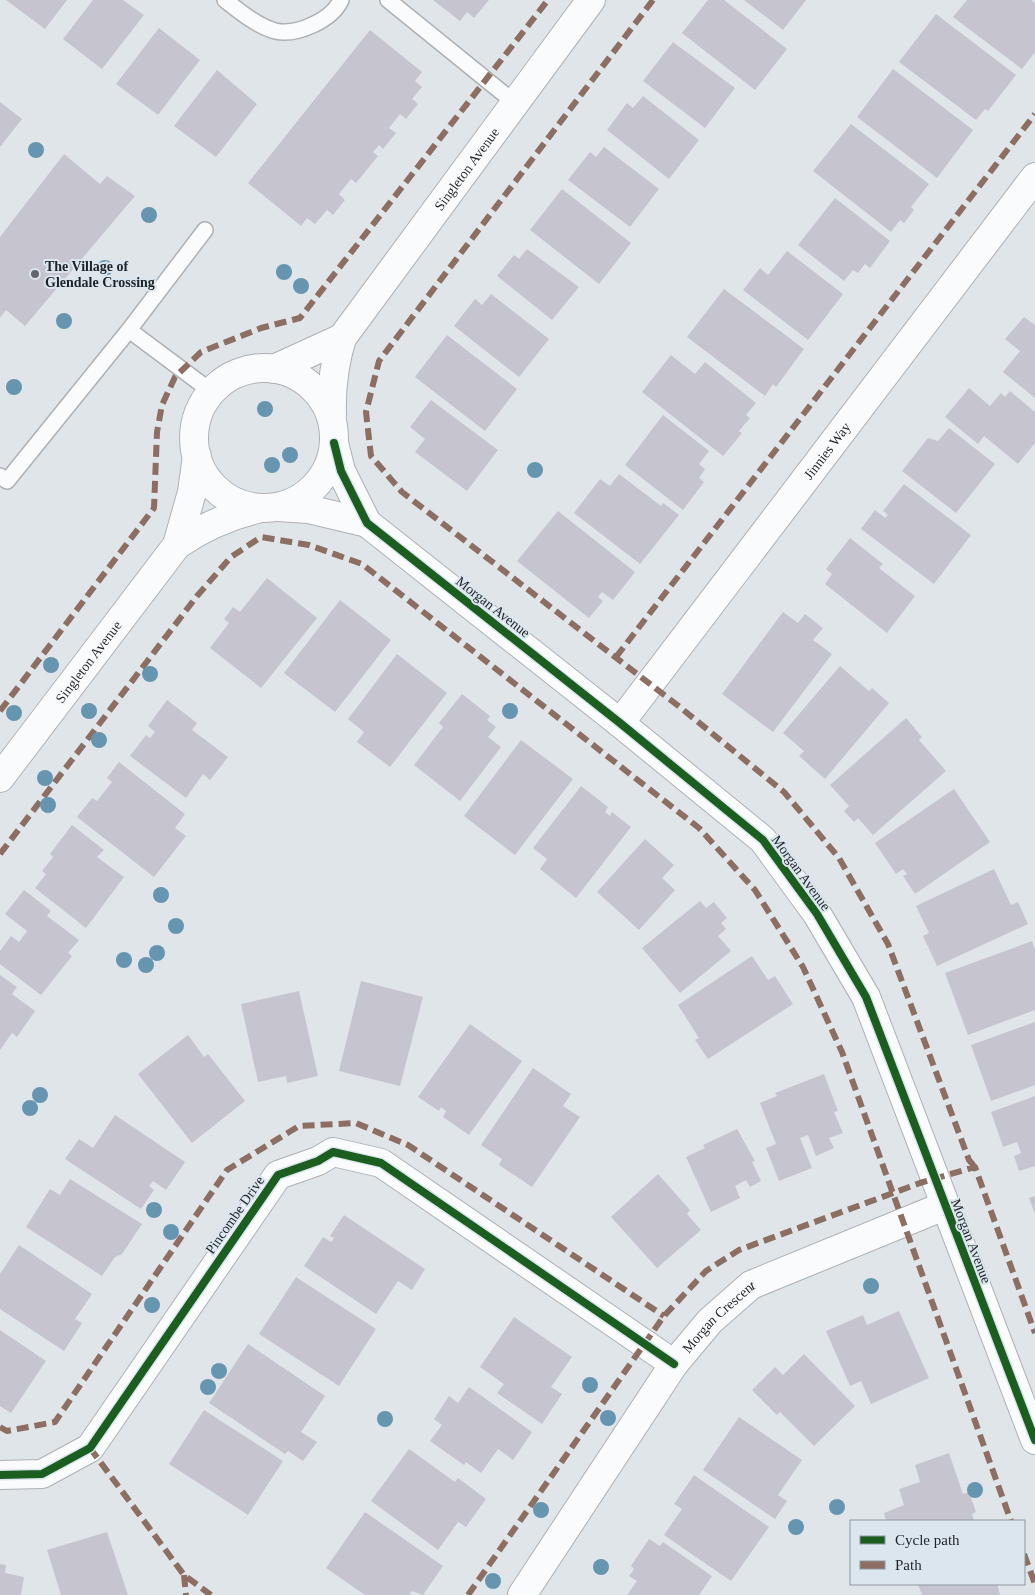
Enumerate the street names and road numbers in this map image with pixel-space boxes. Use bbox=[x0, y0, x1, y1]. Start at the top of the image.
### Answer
street label: Singleton Avenue bbox=[431, 125, 502, 213]
street label: Jinnies Way bbox=[801, 419, 853, 482]
street label: Morgan Avenue bbox=[453, 574, 533, 640]
street label: Singleton Avenue bbox=[52, 618, 124, 706]
street label: Morgan Avenue bbox=[769, 832, 833, 914]
street label: Pincombe Drive bbox=[203, 1173, 267, 1257]
street label: Morgan Avenue bbox=[948, 1197, 994, 1285]
street label: Morgan Crescent bbox=[679, 1277, 757, 1356]

